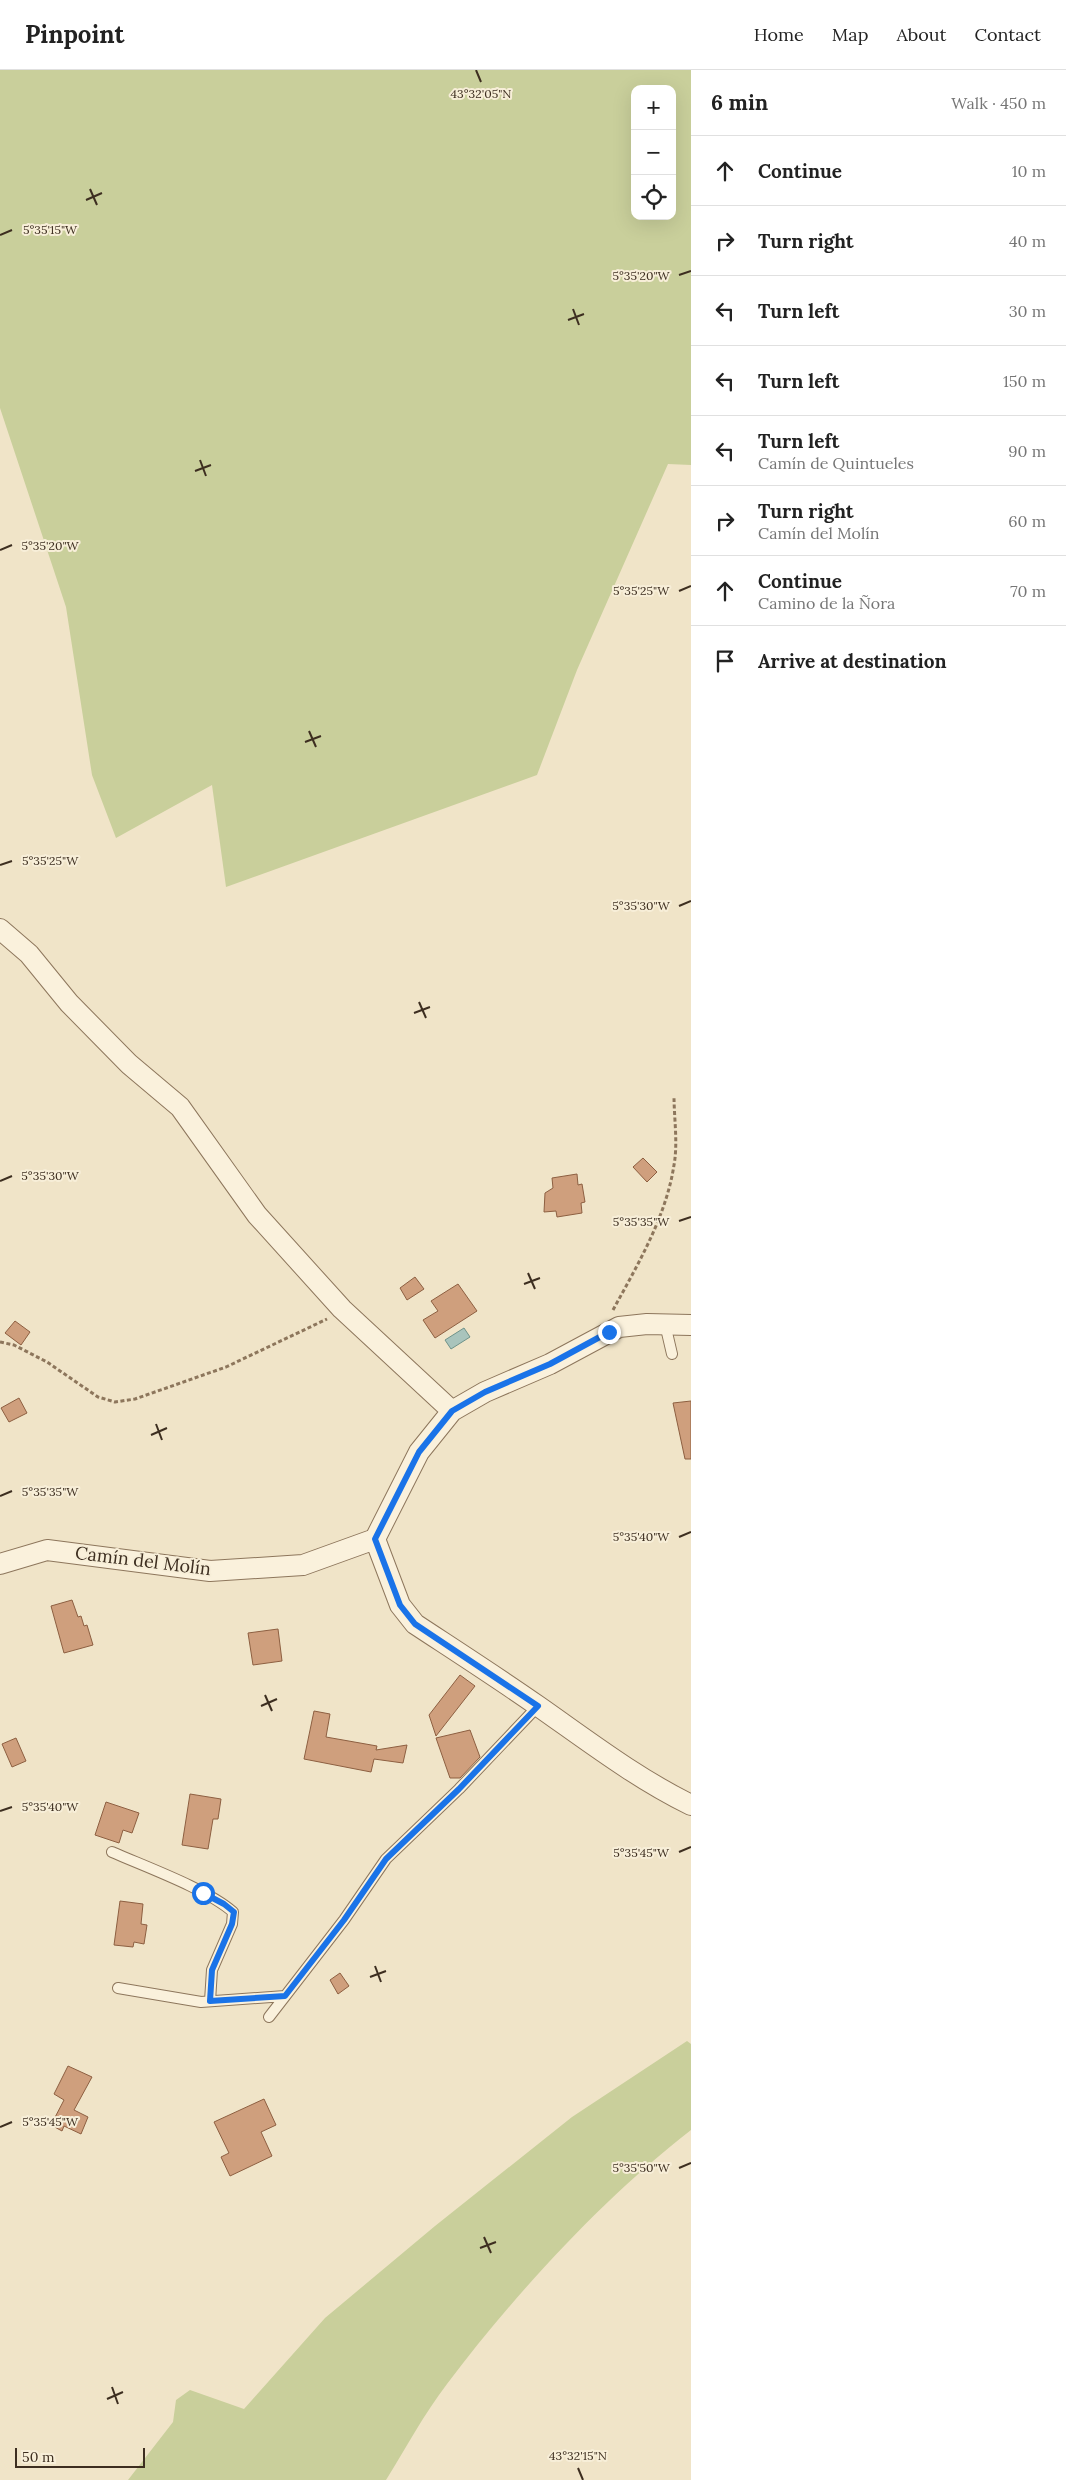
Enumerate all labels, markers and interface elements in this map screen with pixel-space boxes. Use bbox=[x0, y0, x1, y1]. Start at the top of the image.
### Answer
text: Pinpoint bbox=[25, 19, 124, 50]
text: Home bbox=[754, 23, 804, 46]
text: Map bbox=[832, 23, 868, 46]
text: About bbox=[896, 23, 946, 46]
text: Contact bbox=[974, 23, 1041, 46]
map controls bbox=[631, 85, 676, 220]
button: + bbox=[631, 85, 676, 130]
text: 43°32'05"N bbox=[451, 86, 511, 101]
text: 6 min bbox=[711, 89, 768, 116]
text: Walk · 450 m bbox=[951, 93, 1046, 113]
button: − bbox=[631, 130, 676, 175]
icon: ahead bbox=[711, 157, 739, 185]
text: Continue bbox=[758, 159, 842, 183]
text: 10 m bbox=[1012, 161, 1046, 181]
button: locate bbox=[631, 175, 676, 220]
text: 5°35'15"W bbox=[23, 222, 78, 237]
icon: right bbox=[711, 227, 739, 255]
text: Turn right bbox=[758, 229, 854, 253]
text: 40 m bbox=[1009, 231, 1046, 251]
text: 5°35'20"W bbox=[612, 268, 671, 283]
icon: left bbox=[711, 297, 739, 325]
text: Turn left bbox=[758, 299, 839, 323]
text: 30 m bbox=[1009, 301, 1046, 321]
icon: left bbox=[711, 367, 739, 395]
text: Turn left bbox=[758, 369, 839, 393]
text: 150 m bbox=[1003, 371, 1046, 391]
text: Turn left bbox=[758, 429, 839, 453]
icon: left bbox=[711, 437, 739, 465]
text: 90 m bbox=[1008, 441, 1046, 461]
text: Camín de Quintueles bbox=[758, 453, 914, 473]
text: Turn right bbox=[758, 499, 854, 523]
icon: right bbox=[711, 507, 739, 535]
text: 60 m bbox=[1008, 511, 1046, 531]
text: Camín del Molín bbox=[758, 523, 879, 543]
text: 5°35'20"W bbox=[21, 538, 80, 553]
text: Continue bbox=[758, 569, 842, 593]
icon: ahead bbox=[711, 577, 739, 605]
text: 70 m bbox=[1010, 581, 1046, 601]
text: 5°35'25"W bbox=[613, 583, 670, 598]
text: Camino de la Ñora bbox=[758, 593, 895, 613]
icon: arrive bbox=[711, 647, 739, 675]
text: Arrive at destination bbox=[758, 649, 947, 673]
text: 5°35'25"W bbox=[22, 853, 79, 868]
text: 5°35'30"W bbox=[612, 898, 671, 913]
text: 5°35'30"W bbox=[21, 1168, 80, 1183]
text: 5°35'35"W bbox=[613, 1214, 670, 1229]
route end bbox=[598, 1321, 621, 1344]
text: 5°35'35"W bbox=[22, 1484, 79, 1499]
text: 5°35'40"W bbox=[613, 1529, 670, 1544]
street label: Camín del Molín bbox=[74, 1541, 212, 1580]
text: 5°35'40"W bbox=[22, 1799, 79, 1814]
text: 5°35'45"W bbox=[613, 1845, 670, 1860]
route start bbox=[192, 1882, 215, 1905]
text: 5°35'45"W bbox=[22, 2114, 79, 2129]
text: 5°35'50"W bbox=[612, 2160, 671, 2175]
scale bar bbox=[15, 2445, 145, 2468]
text: 50 m bbox=[22, 2448, 55, 2466]
text: 43°32'15"N bbox=[549, 2448, 607, 2463]

